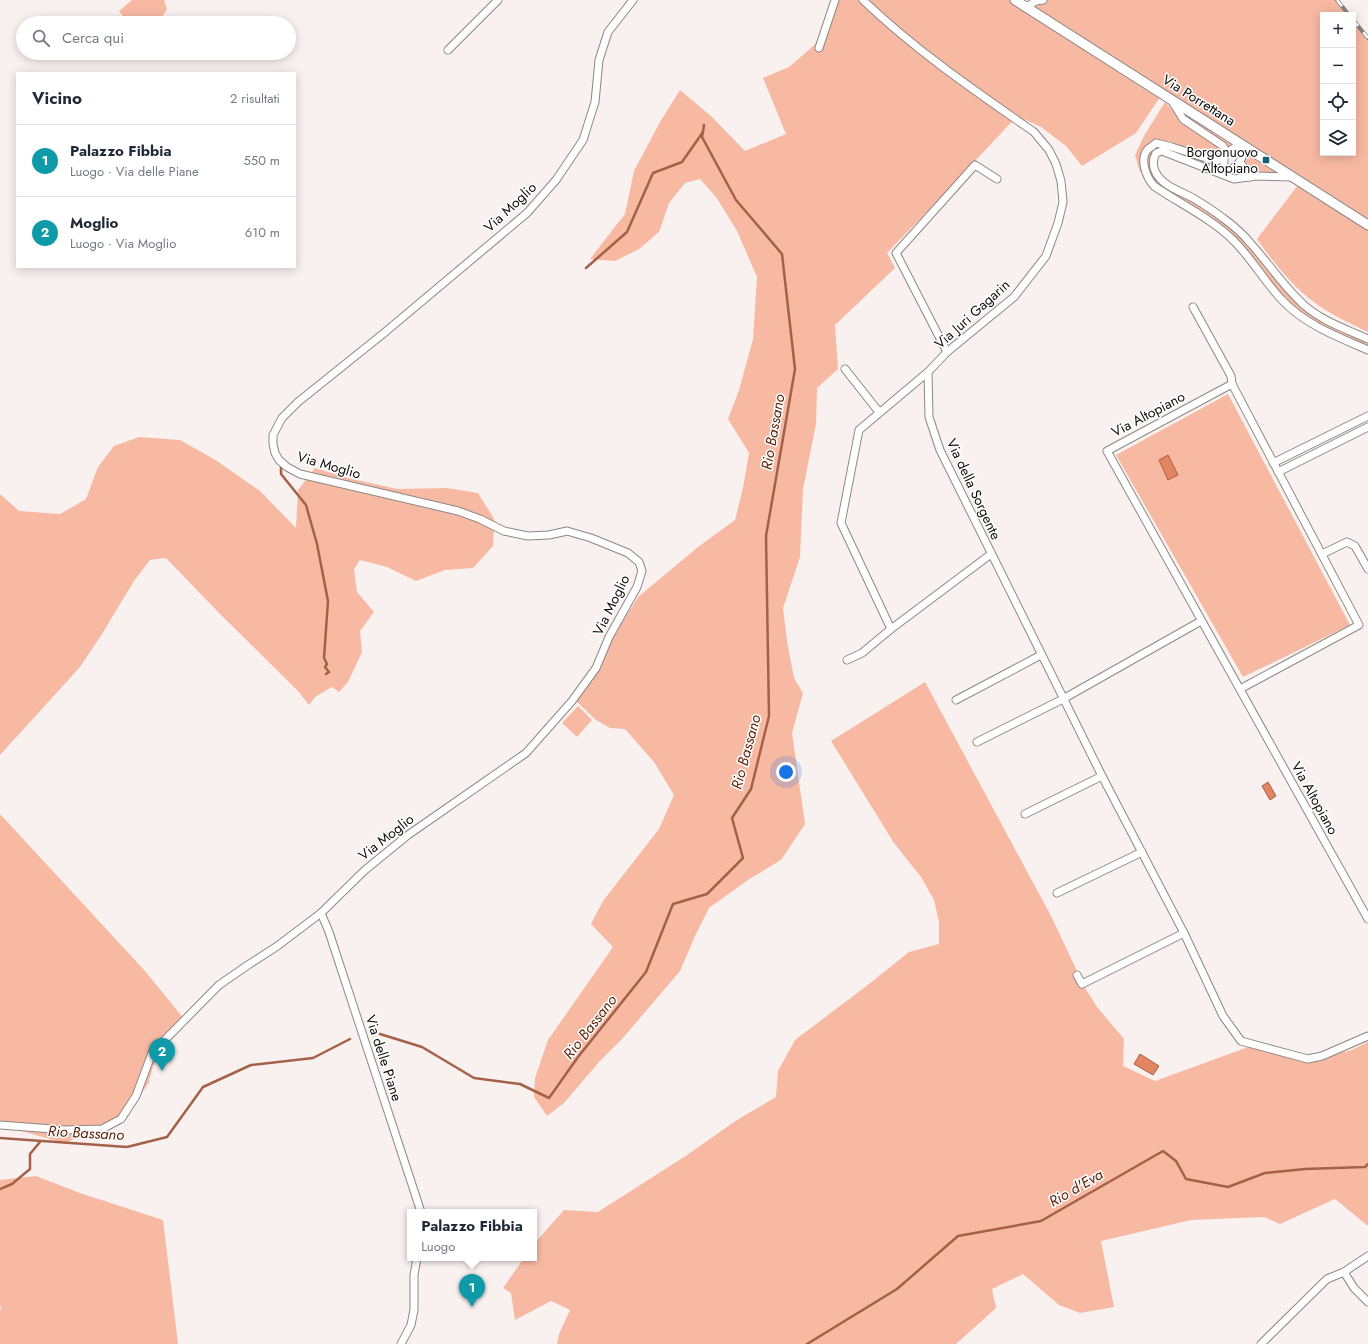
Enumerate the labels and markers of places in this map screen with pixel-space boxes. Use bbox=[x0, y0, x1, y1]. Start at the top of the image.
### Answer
place label: Borgonuovo Altopiano bbox=[1187, 142, 1258, 178]
marker: Borgonuovo Altopiano bbox=[1261, 155, 1271, 165]
pin: 2 bbox=[149, 1038, 175, 1071]
pin: 1 bbox=[459, 1274, 485, 1307]

